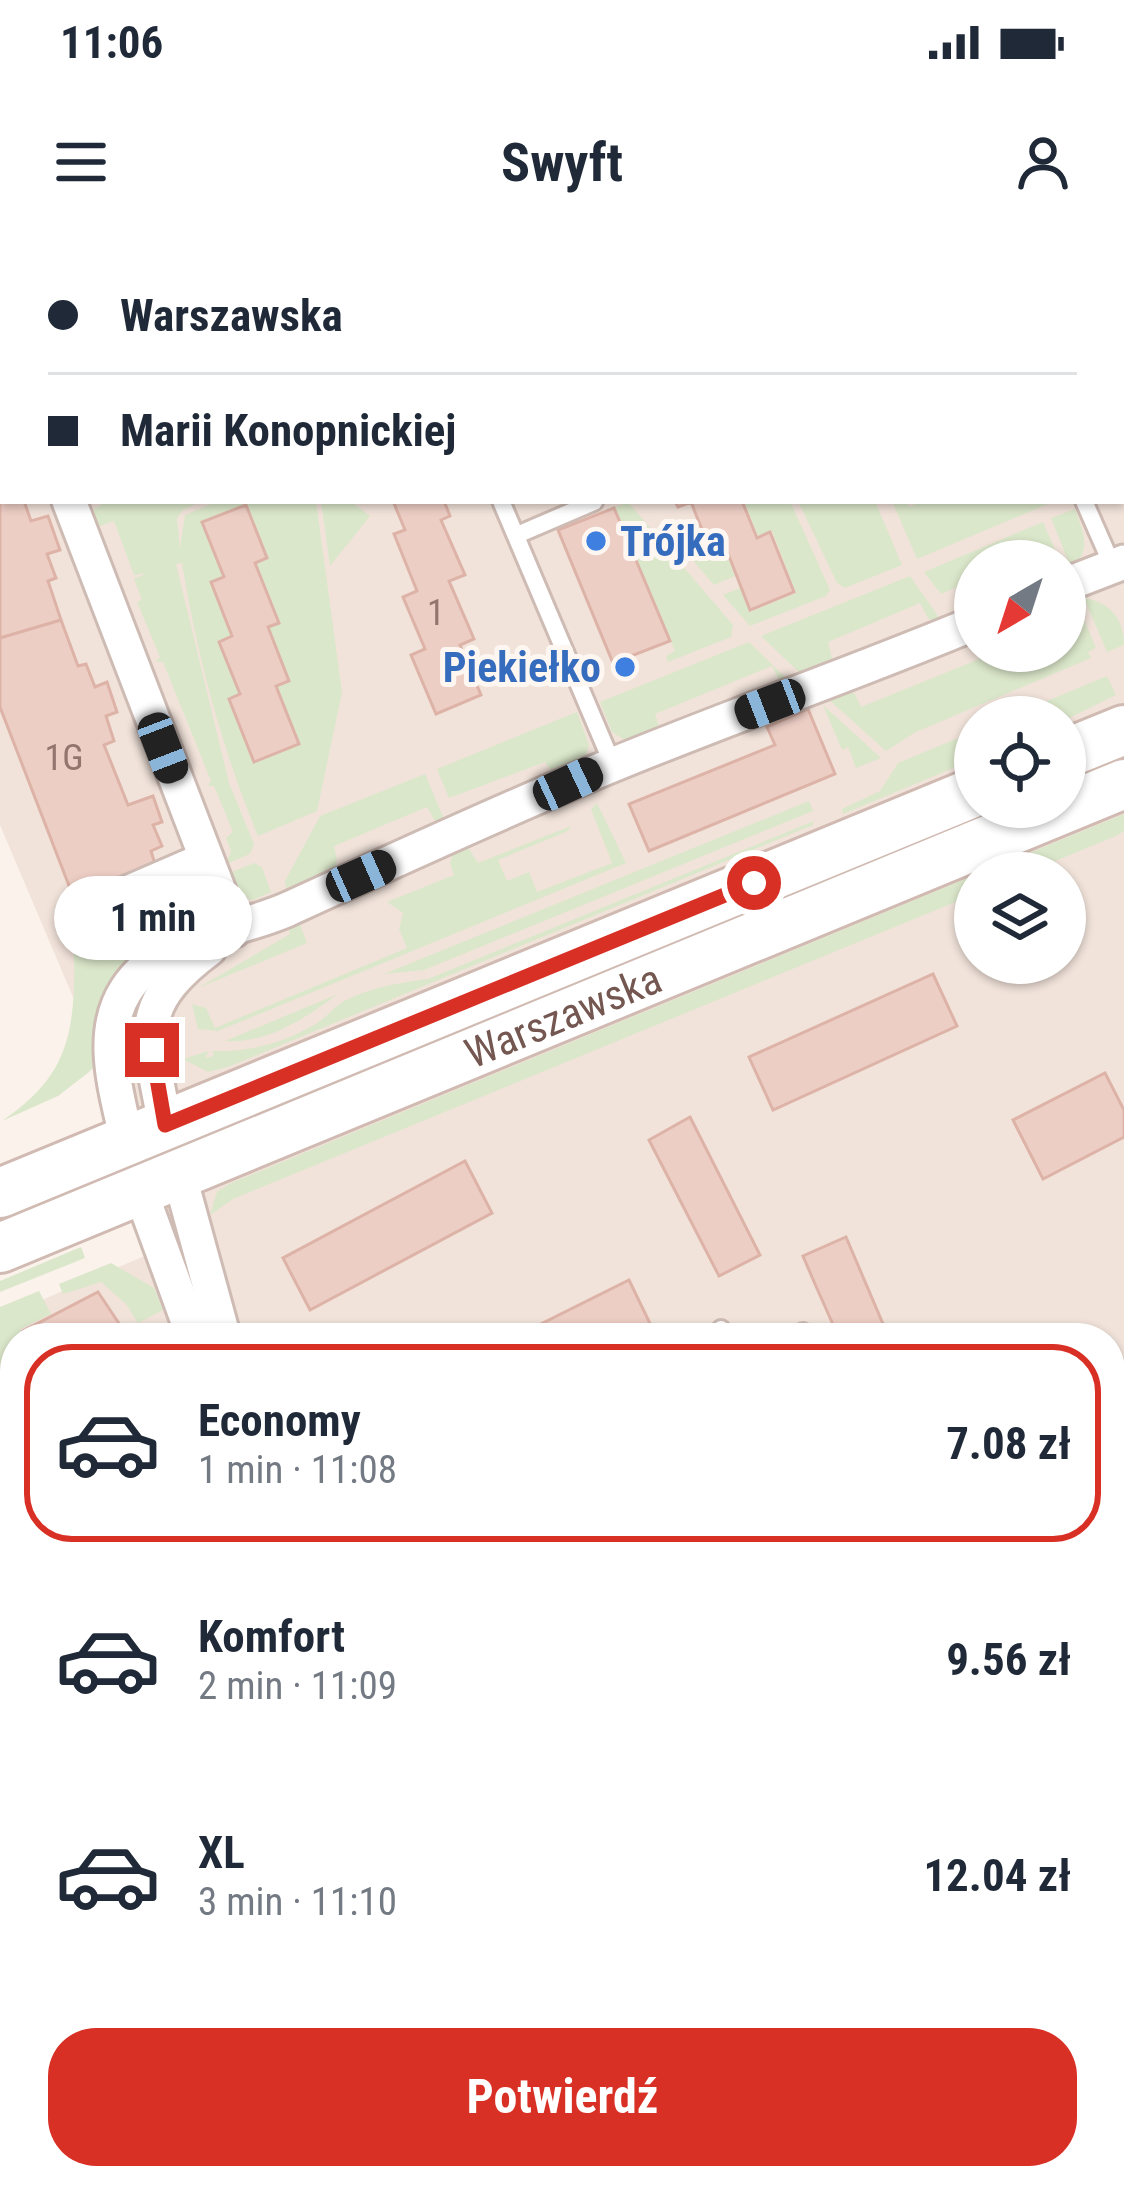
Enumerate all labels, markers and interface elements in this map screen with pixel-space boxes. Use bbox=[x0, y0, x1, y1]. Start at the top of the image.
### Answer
text: 11:06 bbox=[60, 16, 163, 69]
icon: menu bbox=[48, 129, 114, 195]
icon: person bbox=[1010, 129, 1076, 195]
text: Swyft bbox=[501, 131, 623, 194]
text: Warszawska bbox=[120, 289, 343, 342]
text: Marii Konopnickiej bbox=[120, 404, 456, 457]
place label: Trójka bbox=[620, 517, 726, 566]
marker: Trójka bbox=[583, 528, 609, 554]
north arrow bbox=[954, 540, 1086, 672]
map controls bbox=[954, 540, 1086, 984]
house number: 1 bbox=[427, 592, 445, 634]
place label: Piekiełko bbox=[443, 643, 601, 692]
marker: Piekiełko bbox=[612, 654, 638, 680]
car bbox=[730, 674, 810, 734]
button: locate bbox=[954, 696, 1086, 828]
car bbox=[133, 708, 193, 788]
house number: 1G bbox=[44, 737, 84, 779]
car bbox=[528, 752, 608, 816]
car bbox=[321, 845, 401, 907]
button: layers bbox=[954, 852, 1086, 984]
route start bbox=[727, 856, 781, 910]
callout: 1 min bbox=[53, 876, 251, 960]
text: 1 min bbox=[110, 895, 196, 941]
street label: Warszawska bbox=[458, 954, 668, 1078]
route end bbox=[125, 1023, 179, 1077]
icon: car bbox=[54, 1389, 162, 1497]
text: Economy bbox=[198, 1394, 361, 1447]
text: 7.08 zł bbox=[946, 1417, 1071, 1470]
text: 1 min · 11:08 bbox=[198, 1447, 397, 1493]
icon: car bbox=[54, 1605, 162, 1713]
text: Komfort bbox=[198, 1610, 345, 1663]
text: 9.56 zł bbox=[946, 1633, 1071, 1686]
text: 2 min · 11:09 bbox=[198, 1663, 397, 1709]
icon: car bbox=[54, 1821, 162, 1929]
text: XL bbox=[198, 1826, 245, 1879]
text: 12.04 zł bbox=[923, 1849, 1071, 1902]
text: 3 min · 11:10 bbox=[198, 1879, 397, 1925]
button: Potwierdź bbox=[48, 2028, 1077, 2166]

